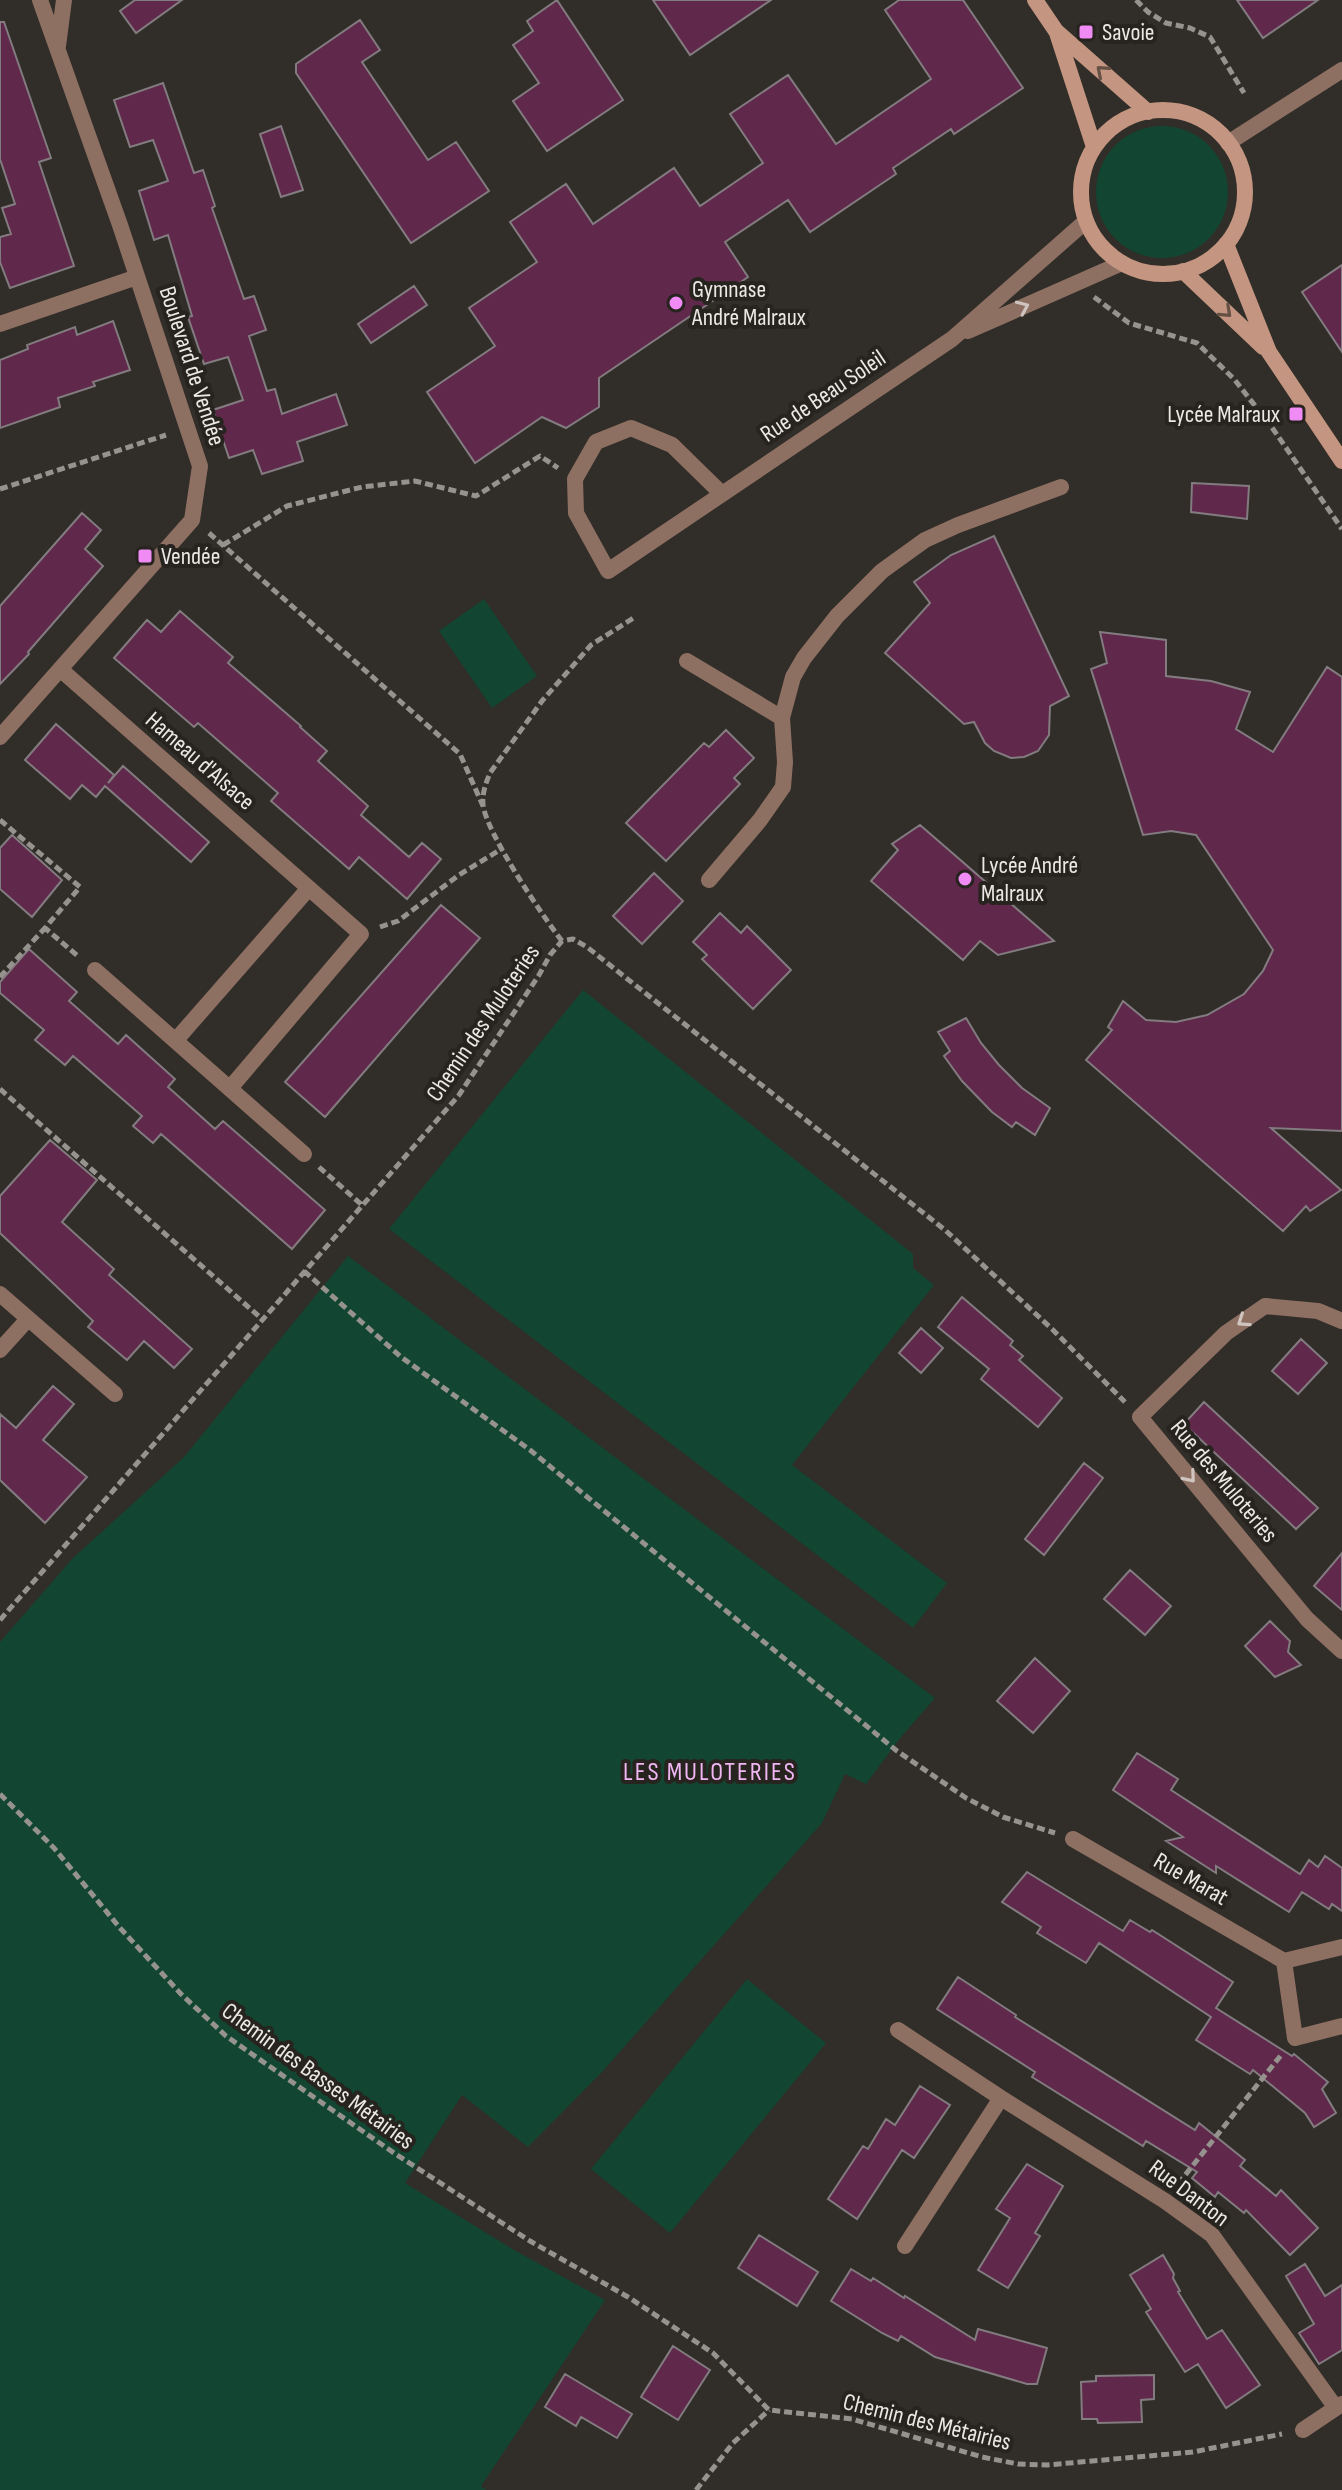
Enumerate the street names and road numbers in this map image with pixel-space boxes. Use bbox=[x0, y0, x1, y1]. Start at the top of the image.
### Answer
street label: Boulevard de Vendée bbox=[153, 283, 231, 449]
street label: Rue de Beau Soleil bbox=[755, 344, 891, 448]
street label: Hameau d'Alsace bbox=[139, 706, 261, 816]
street label: Chemin des Muloteries bbox=[420, 939, 546, 1107]
street label: Rue des Muloteries bbox=[1164, 1414, 1284, 1548]
street label: Rue Marat bbox=[1149, 1846, 1233, 1912]
street label: Chemin des Basses Métairies bbox=[216, 1996, 420, 2156]
street label: Rue Danton bbox=[1143, 2153, 1235, 2233]
street label: Chemin des Métairies bbox=[840, 2387, 1014, 2457]

